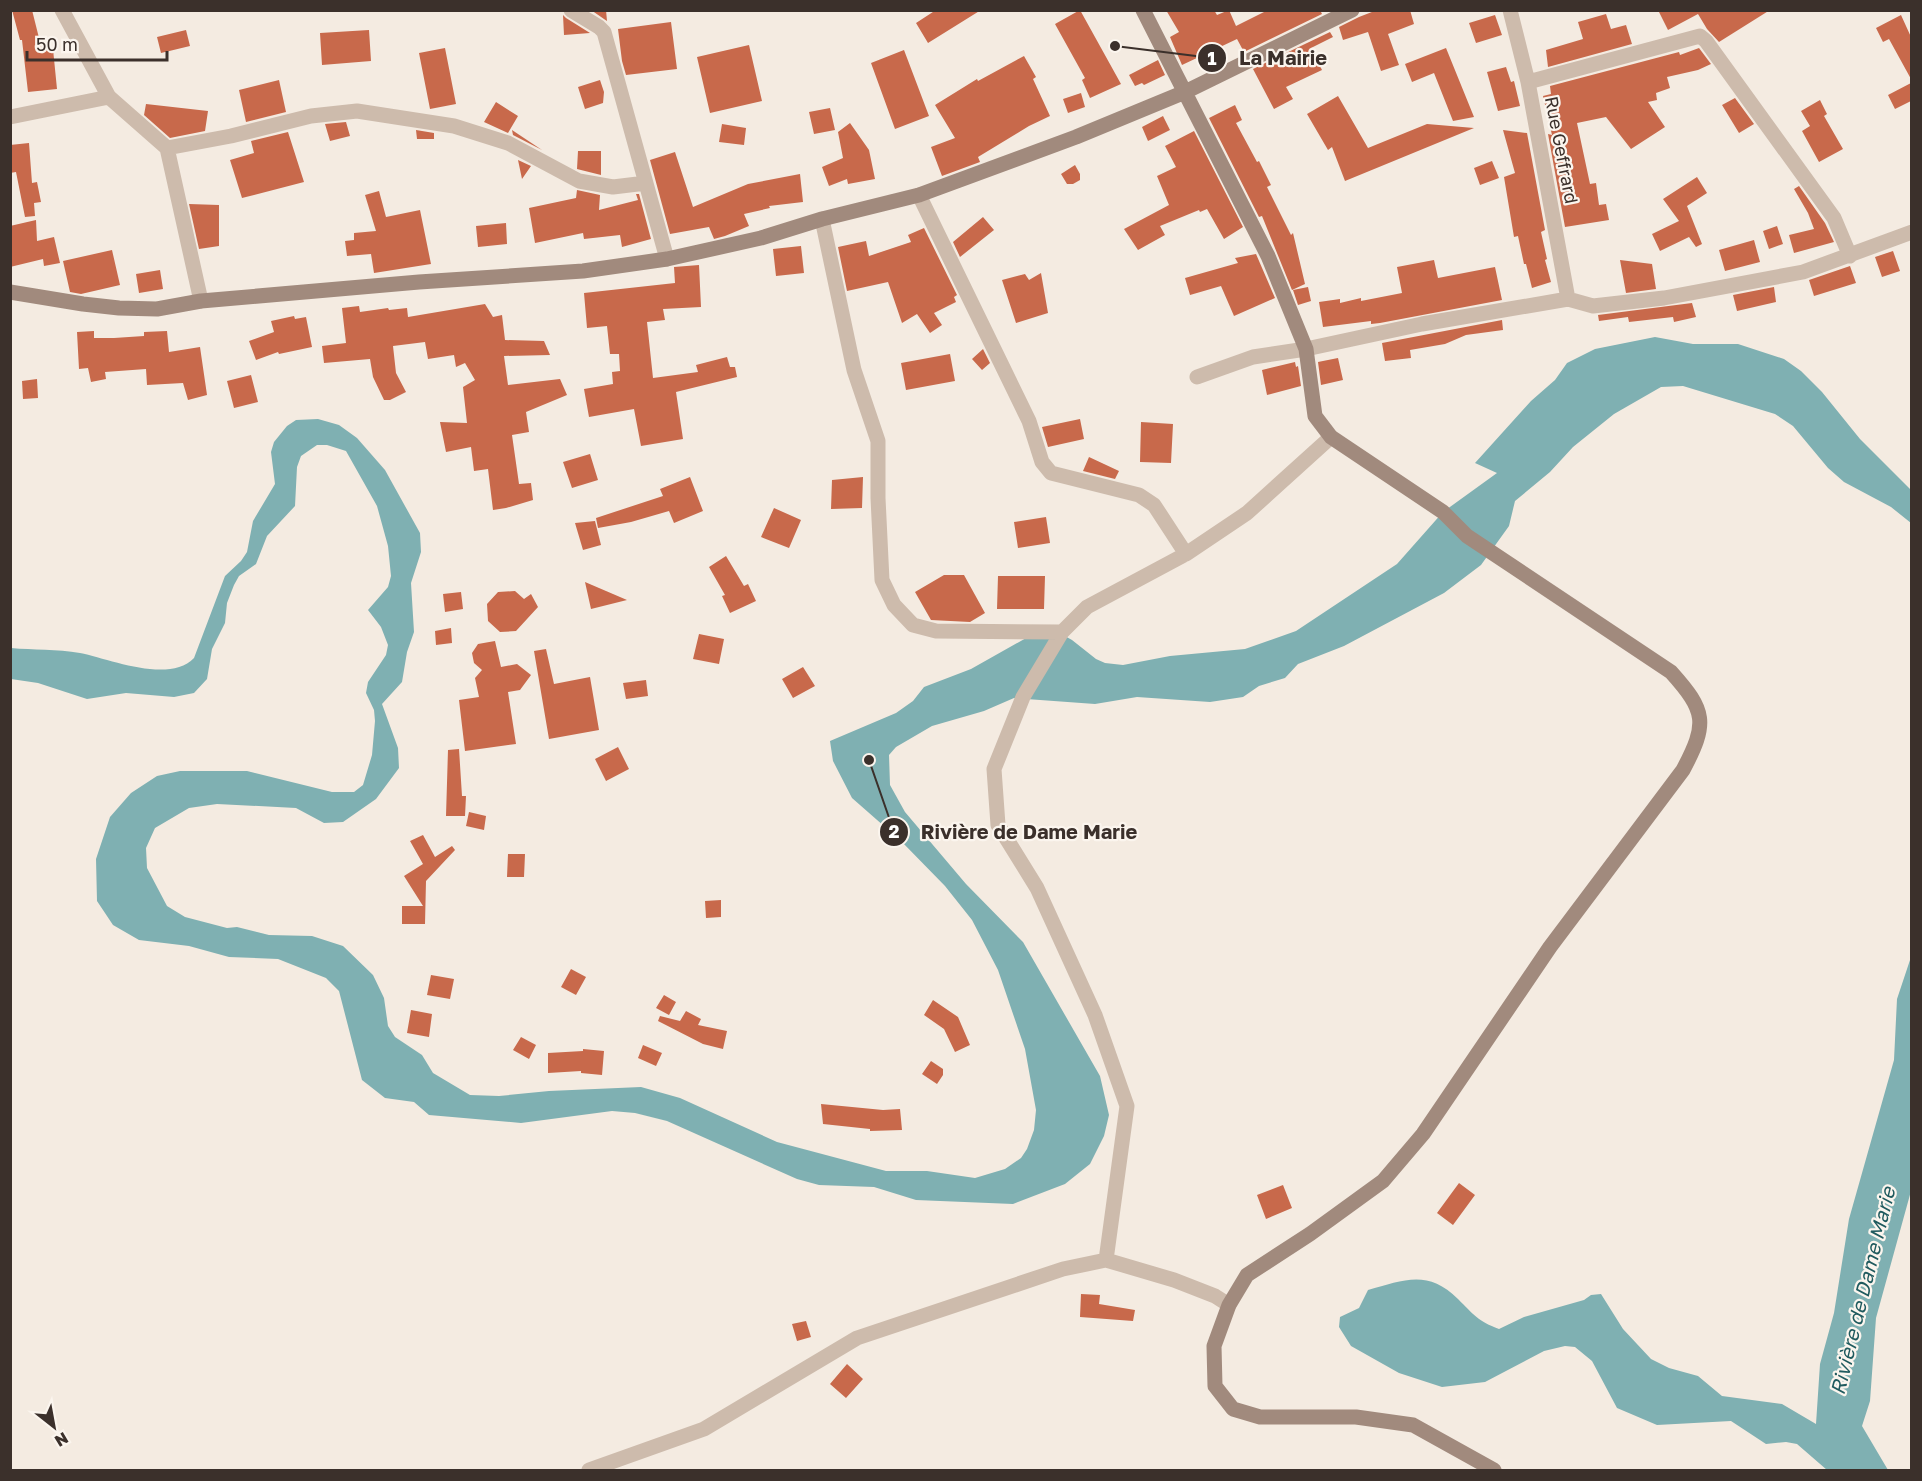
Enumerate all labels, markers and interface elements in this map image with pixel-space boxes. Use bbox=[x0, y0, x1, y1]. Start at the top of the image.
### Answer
scale bar bbox=[27, 24, 166, 62]
text: 50 m bbox=[36, 33, 78, 55]
callout: La Mairie bbox=[1197, 39, 1340, 77]
text: La Mairie bbox=[1239, 45, 1327, 69]
text: 1 bbox=[1207, 47, 1217, 69]
street label: Rue Geffrard bbox=[1541, 94, 1583, 205]
callout: Rivière de Dame Marie bbox=[879, 813, 1150, 851]
text: Rivière de Dame Marie bbox=[921, 819, 1138, 843]
text: 2 bbox=[889, 820, 900, 842]
water label: Rivière de Dame Marie bbox=[1825, 1183, 1900, 1397]
north arrow bbox=[24, 1397, 84, 1457]
text: N bbox=[51, 1428, 72, 1452]

